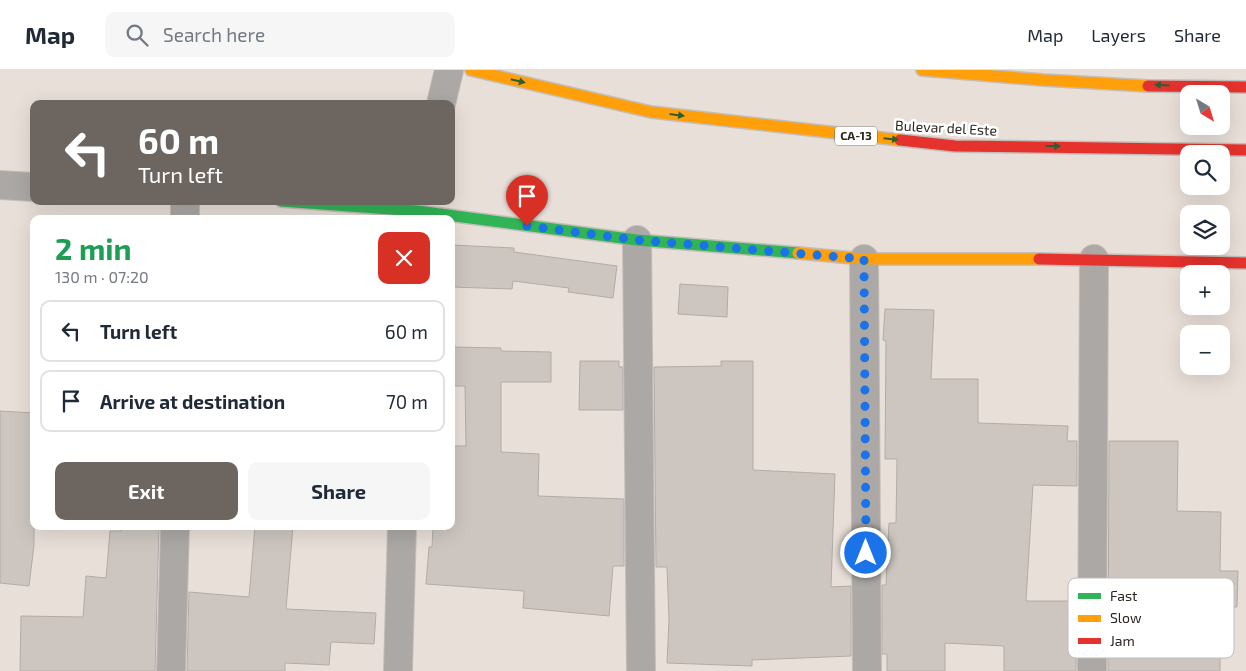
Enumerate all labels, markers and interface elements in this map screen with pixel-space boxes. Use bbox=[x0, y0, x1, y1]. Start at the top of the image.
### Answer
search box bbox=[105, 12, 455, 57]
text: Map bbox=[25, 20, 75, 49]
icon: search bbox=[123, 21, 151, 49]
text: Search here bbox=[163, 23, 265, 46]
text: Map bbox=[1027, 24, 1063, 46]
text: Layers bbox=[1091, 24, 1146, 46]
text: Share bbox=[1174, 24, 1221, 46]
one-way arrow bbox=[511, 77, 526, 85]
one-way arrow bbox=[1154, 81, 1170, 89]
north arrow bbox=[1180, 85, 1230, 135]
map controls bbox=[1180, 85, 1230, 375]
one-way arrow bbox=[670, 111, 686, 119]
street label: Bulevar del Este bbox=[895, 116, 997, 139]
text: 60 m bbox=[138, 119, 219, 161]
icon: left bbox=[55, 120, 120, 185]
road number: CA-13 bbox=[835, 126, 877, 146]
one-way arrow bbox=[883, 136, 899, 144]
one-way arrow bbox=[1045, 142, 1061, 150]
button: search bbox=[1180, 145, 1230, 195]
text: Turn left bbox=[138, 161, 223, 187]
pin bbox=[506, 175, 548, 226]
icon: arrive bbox=[513, 182, 541, 210]
button: layers bbox=[1180, 205, 1230, 255]
text: 2 min bbox=[55, 230, 132, 266]
button: close bbox=[378, 232, 430, 284]
button: + bbox=[1180, 265, 1230, 315]
text: 130 m · 07:20 bbox=[55, 267, 149, 286]
icon: left bbox=[57, 317, 85, 345]
text: Turn left bbox=[100, 320, 177, 343]
text: 60 m bbox=[385, 320, 428, 343]
button: − bbox=[1180, 325, 1230, 375]
icon: arrive bbox=[57, 387, 85, 415]
text: Arrive at destination bbox=[100, 390, 285, 413]
text: 70 m bbox=[386, 390, 428, 413]
button: Exit bbox=[55, 462, 238, 520]
button: Share bbox=[248, 462, 430, 520]
position arrow bbox=[839, 526, 891, 578]
legend bbox=[1068, 578, 1234, 658]
text: Fast bbox=[1110, 587, 1137, 604]
text: Slow bbox=[1110, 609, 1142, 626]
text: Jam bbox=[1110, 632, 1135, 649]

